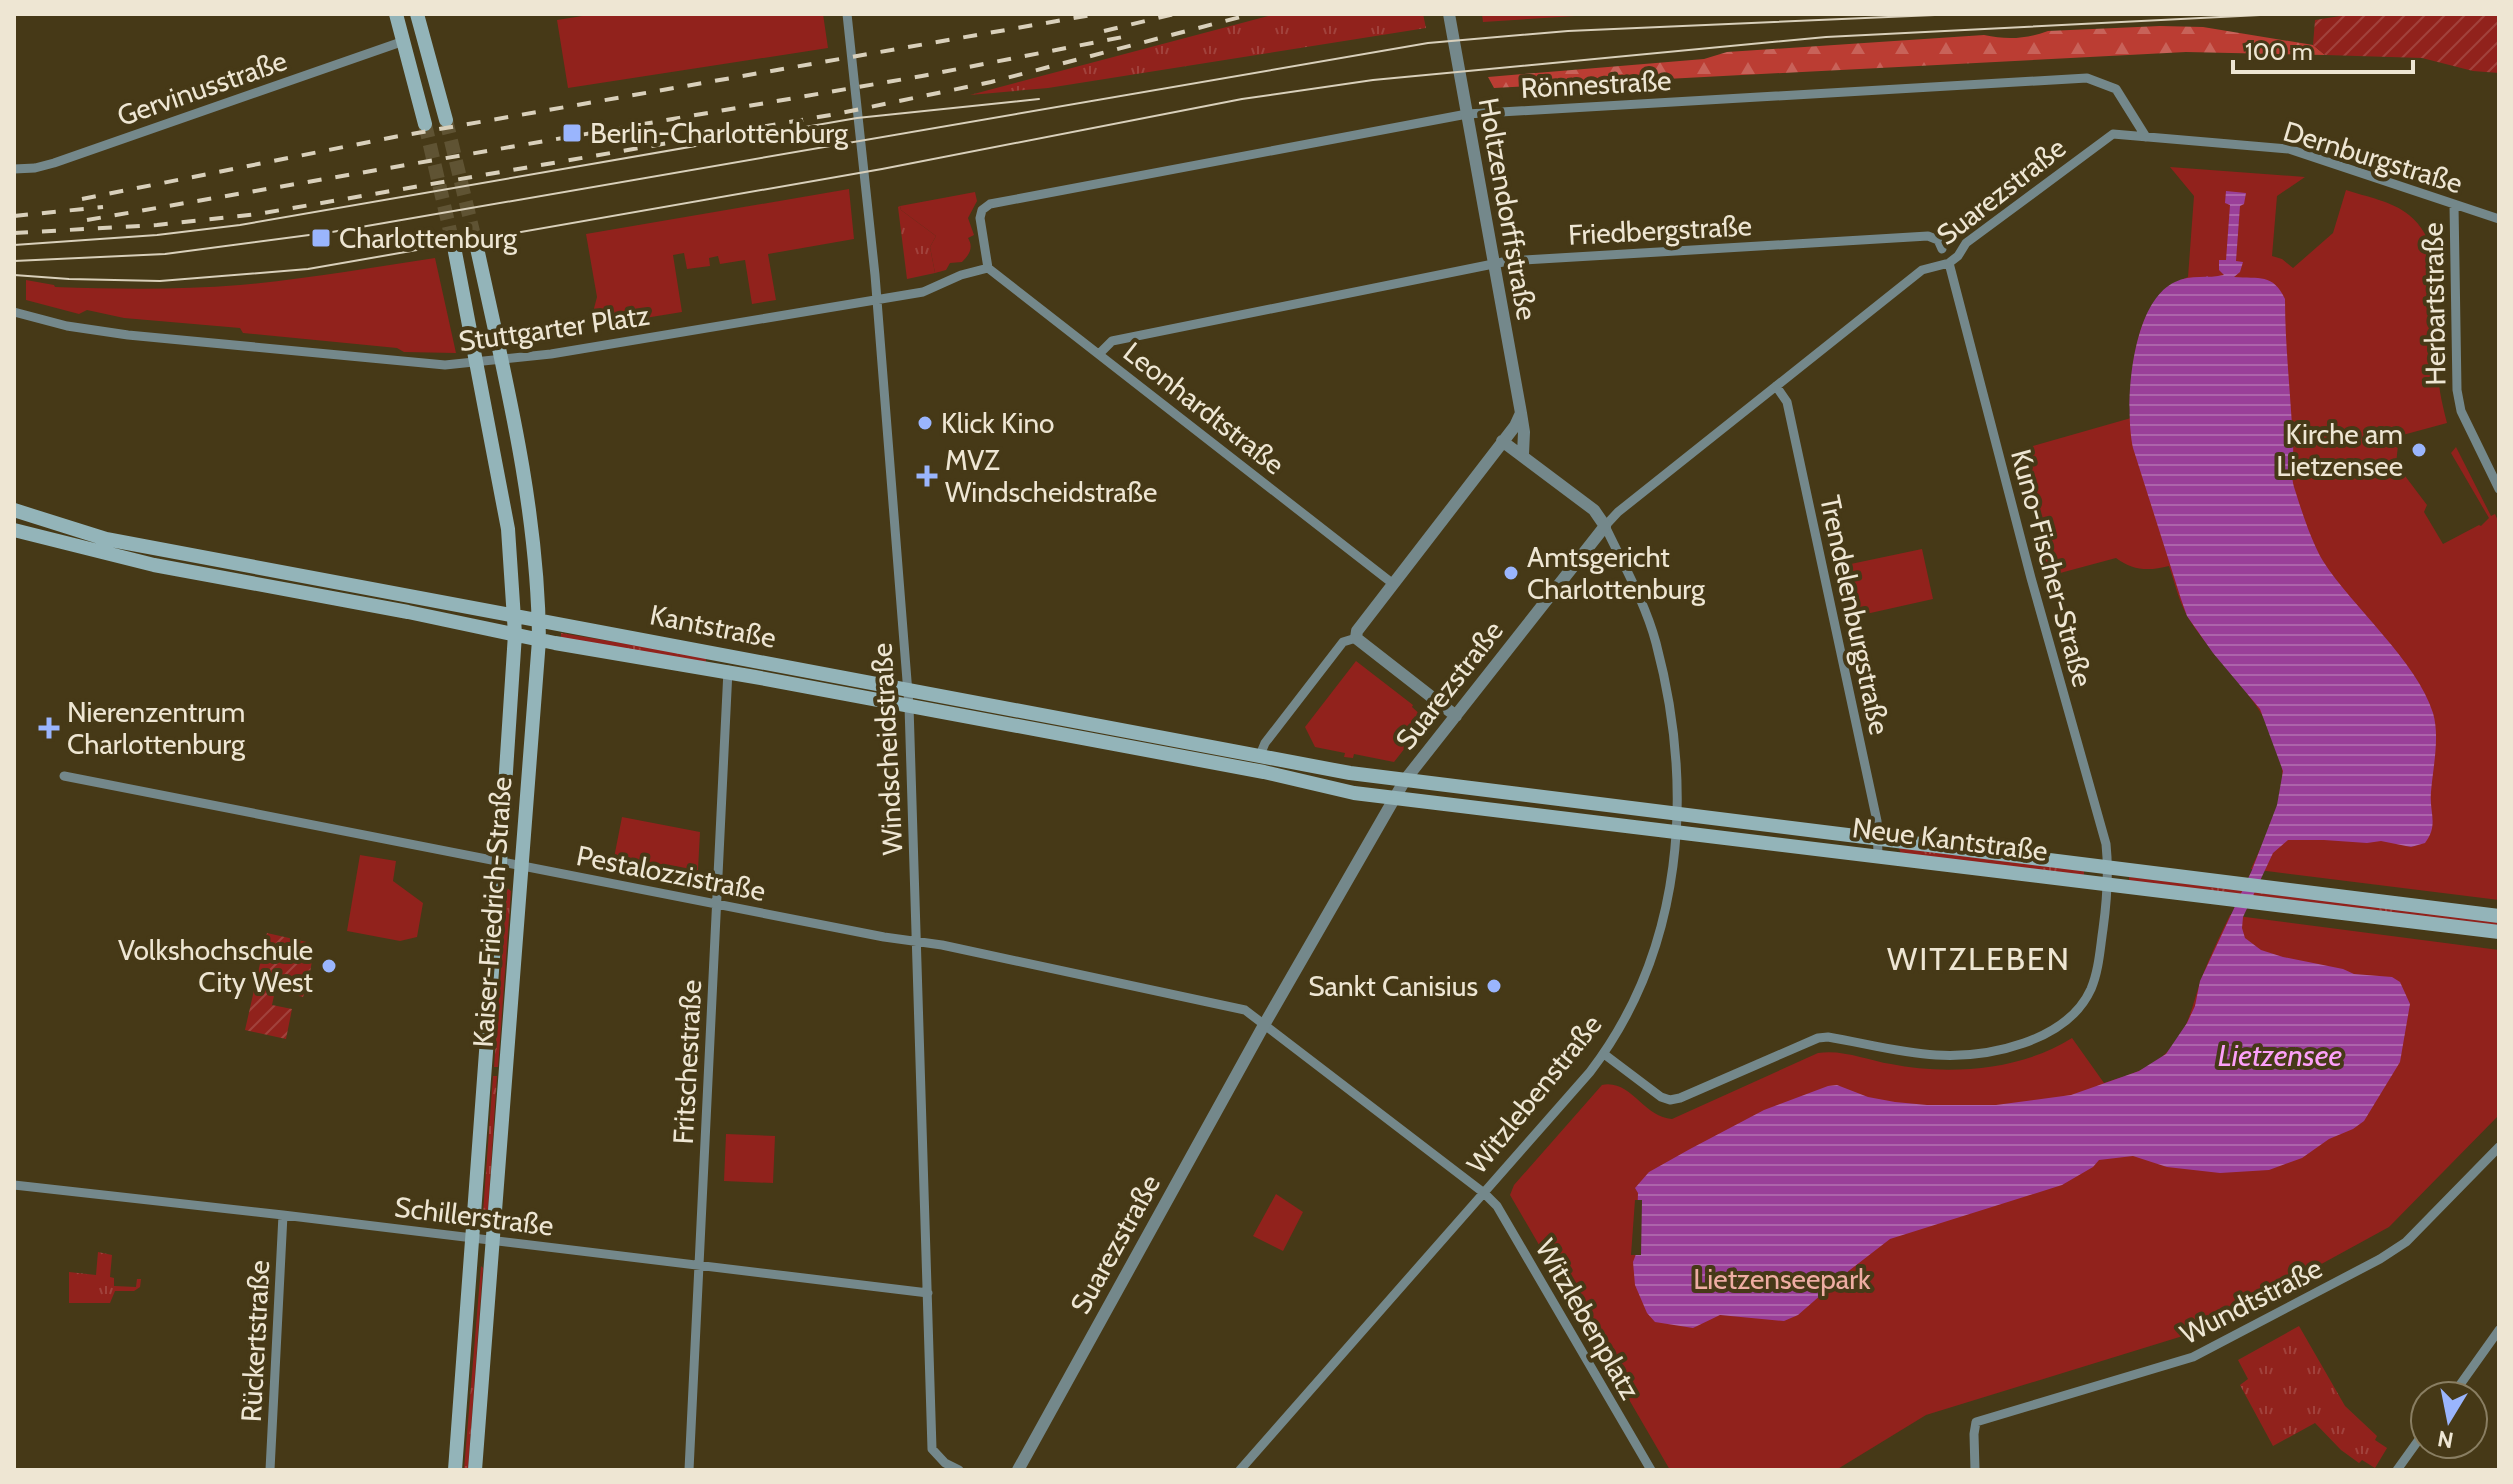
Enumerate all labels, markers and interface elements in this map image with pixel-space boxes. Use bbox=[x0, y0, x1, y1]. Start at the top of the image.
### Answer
scale bar bbox=[2233, 24, 2413, 74]
text: 100 m bbox=[2245, 37, 2313, 66]
street label: Gervinusstraße bbox=[113, 43, 291, 133]
street label: Rönnestraße bbox=[1520, 63, 1672, 105]
street label: Holtzendorffstraße bbox=[1472, 95, 1544, 323]
street label: Dernburgstraße bbox=[2279, 114, 2467, 200]
place label: Berlin-Charlottenburg bbox=[590, 116, 849, 150]
marker: Berlin-Charlottenburg bbox=[561, 122, 583, 144]
street label: Suarezstraße bbox=[1930, 130, 2072, 252]
street label: Friedbergstraße bbox=[1567, 208, 1753, 252]
place label: Charlottenburg bbox=[339, 221, 518, 255]
street label: Herbartstraße bbox=[2416, 222, 2452, 386]
marker: Charlottenburg bbox=[310, 227, 332, 249]
street label: Stuttgarter Platz bbox=[456, 298, 652, 358]
street label: Leonhardtstraße bbox=[1117, 335, 1291, 481]
place label: Klick Kino bbox=[941, 406, 1054, 440]
marker: Klick Kino bbox=[916, 414, 934, 432]
place label: Kirche am Lietzensee bbox=[2276, 417, 2403, 483]
marker: Kirche am Lietzensee bbox=[2410, 441, 2428, 459]
place label: MVZ Windscheidstraße bbox=[945, 443, 1157, 509]
street label: Kuno-Fischer-Straße bbox=[2004, 446, 2100, 690]
marker: MVZ Windscheidstraße bbox=[916, 465, 938, 487]
street label: Trendelenburgstraße bbox=[1813, 492, 1897, 738]
place label: Amtsgericht Charlottenburg bbox=[1527, 540, 1706, 606]
marker: Amtsgericht Charlottenburg bbox=[1502, 564, 1520, 582]
street label: Kantstraße bbox=[647, 597, 779, 655]
street label: Suarezstraße bbox=[1388, 614, 1510, 756]
street label: Windscheidstraße bbox=[864, 642, 910, 856]
place label: Nierenzentrum Charlottenburg bbox=[67, 695, 246, 761]
marker: Nierenzentrum Charlottenburg bbox=[38, 717, 60, 739]
street label: Kaiser-Friedrich-Straße bbox=[466, 775, 518, 1049]
street label: Neue Kantstraße bbox=[1850, 810, 2050, 868]
street label: Pestalozzistraße bbox=[574, 838, 768, 908]
place label: Volkshochschule City West bbox=[118, 933, 313, 999]
district label: WITZLEBEN bbox=[1887, 939, 2071, 978]
marker: Volkshochschule City West bbox=[320, 957, 338, 975]
place label: Sankt Canisius bbox=[1308, 969, 1478, 1003]
marker: Sankt Canisius bbox=[1485, 977, 1503, 995]
street label: Fritschestraße bbox=[666, 979, 708, 1145]
street label: Witzlebenstraße bbox=[1460, 1008, 1608, 1180]
water label: Lietzensee bbox=[2218, 1037, 2342, 1074]
street label: Suarezstraße bbox=[1063, 1169, 1167, 1319]
street label: Schillerstraße bbox=[393, 1189, 555, 1243]
street label: Witzlebenplatz bbox=[1528, 1233, 1648, 1405]
street label: Wundtstraße bbox=[2174, 1251, 2328, 1351]
street label: Rückertstraße bbox=[234, 1259, 276, 1423]
park label: Lietzenseepark bbox=[1693, 1262, 1871, 1296]
north arrow bbox=[2409, 1380, 2489, 1460]
text: N bbox=[2436, 1425, 2456, 1454]

